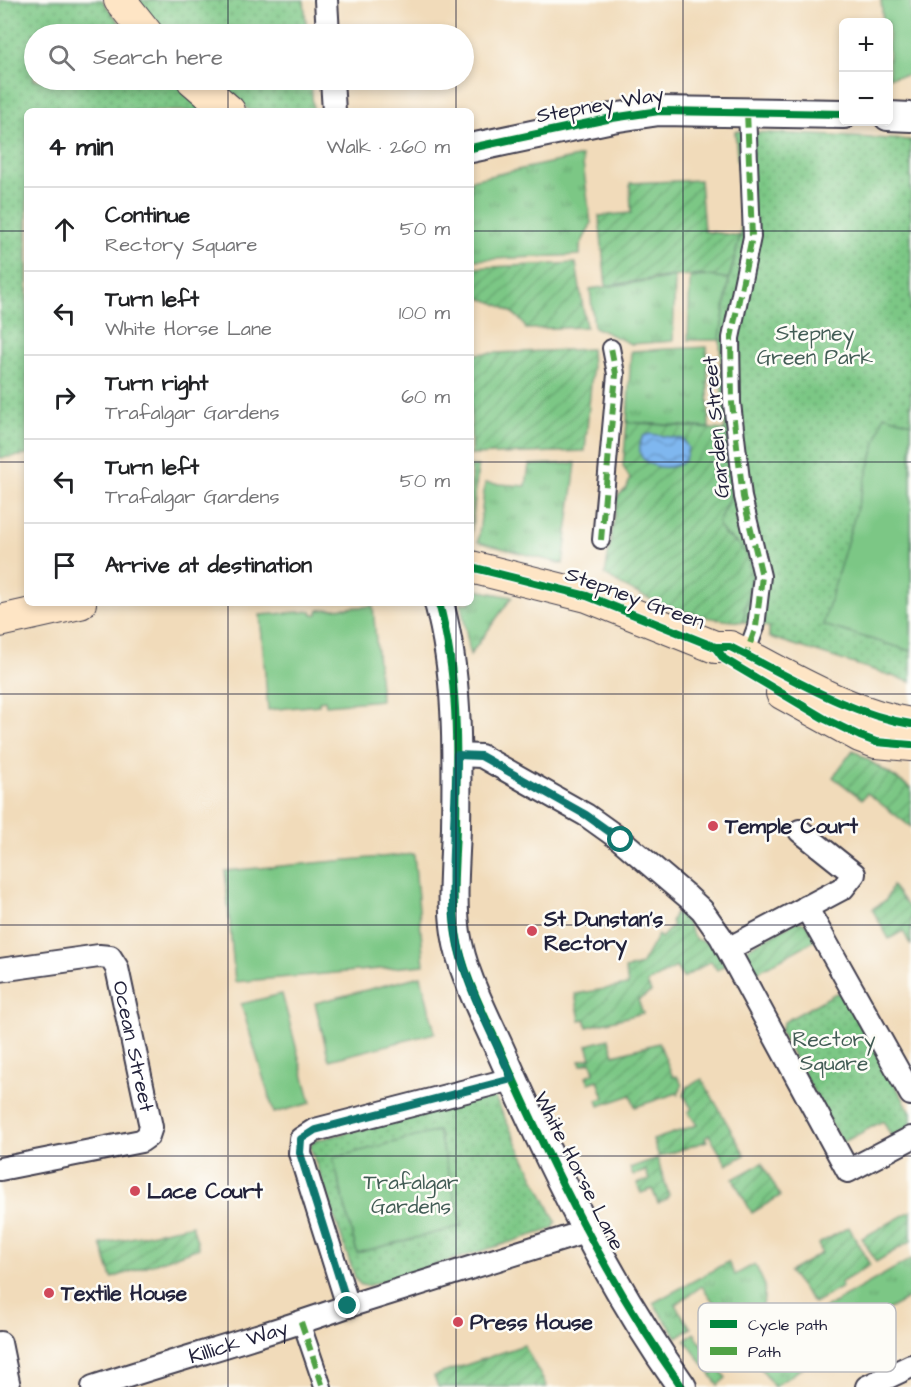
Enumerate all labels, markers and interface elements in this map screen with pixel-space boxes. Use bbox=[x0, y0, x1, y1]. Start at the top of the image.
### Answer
map controls bbox=[839, 18, 893, 126]
button: + bbox=[839, 18, 893, 72]
search box bbox=[24, 24, 474, 90]
icon: search bbox=[45, 41, 78, 74]
text: Search here bbox=[93, 42, 223, 73]
button: − bbox=[839, 72, 893, 126]
street label: Stepney Way bbox=[534, 79, 667, 132]
text: 4 min bbox=[48, 129, 113, 165]
text: Walk · 260 m bbox=[327, 133, 450, 161]
text: Continue bbox=[105, 200, 190, 231]
icon: ahead bbox=[48, 213, 81, 246]
text: 50 m bbox=[400, 215, 450, 243]
text: Rectory Square bbox=[105, 231, 257, 259]
text: Turn left bbox=[105, 284, 199, 315]
icon: left bbox=[48, 297, 81, 330]
text: 100 m bbox=[399, 299, 450, 327]
text: White Horse Lane bbox=[105, 315, 272, 343]
park label: Stepney Green Park bbox=[757, 319, 873, 372]
street label: Garden Street bbox=[695, 354, 737, 499]
text: Turn right bbox=[105, 368, 208, 399]
icon: right bbox=[48, 381, 81, 414]
text: 60 m bbox=[401, 383, 450, 411]
text: Trafalgar Gardens bbox=[105, 399, 280, 427]
text: Turn left bbox=[105, 452, 199, 483]
icon: left bbox=[48, 465, 81, 498]
text: 50 m bbox=[400, 467, 450, 495]
text: Trafalgar Gardens bbox=[105, 483, 280, 511]
icon: arrive bbox=[48, 549, 81, 582]
text: Arrive at destination bbox=[105, 550, 312, 581]
street label: Stepney Green bbox=[561, 559, 709, 639]
place label: Temple Court bbox=[724, 812, 858, 842]
marker: Temple Court bbox=[706, 819, 720, 833]
route start bbox=[607, 826, 633, 852]
place label: St Dunstan's Rectory bbox=[543, 905, 664, 961]
marker: St Dunstan's Rectory bbox=[525, 924, 539, 938]
street label: Ocean Street bbox=[106, 978, 162, 1115]
park label: Rectory Square bbox=[792, 1025, 876, 1078]
street label: White Horse Lane bbox=[526, 1086, 632, 1256]
park label: Trafalgar Gardens bbox=[364, 1168, 459, 1221]
place label: Lace Court bbox=[147, 1177, 263, 1206]
marker: Lace Court bbox=[128, 1184, 142, 1198]
place label: Textile House bbox=[60, 1279, 188, 1308]
marker: Textile House bbox=[42, 1286, 56, 1300]
route end bbox=[334, 1292, 360, 1318]
legend bbox=[698, 1303, 896, 1372]
place label: Press House bbox=[470, 1308, 594, 1337]
street label: Killick Way bbox=[185, 1313, 292, 1371]
text: Cycle path bbox=[748, 1314, 827, 1337]
marker: Press House bbox=[451, 1315, 465, 1329]
text: Path bbox=[748, 1341, 781, 1363]

